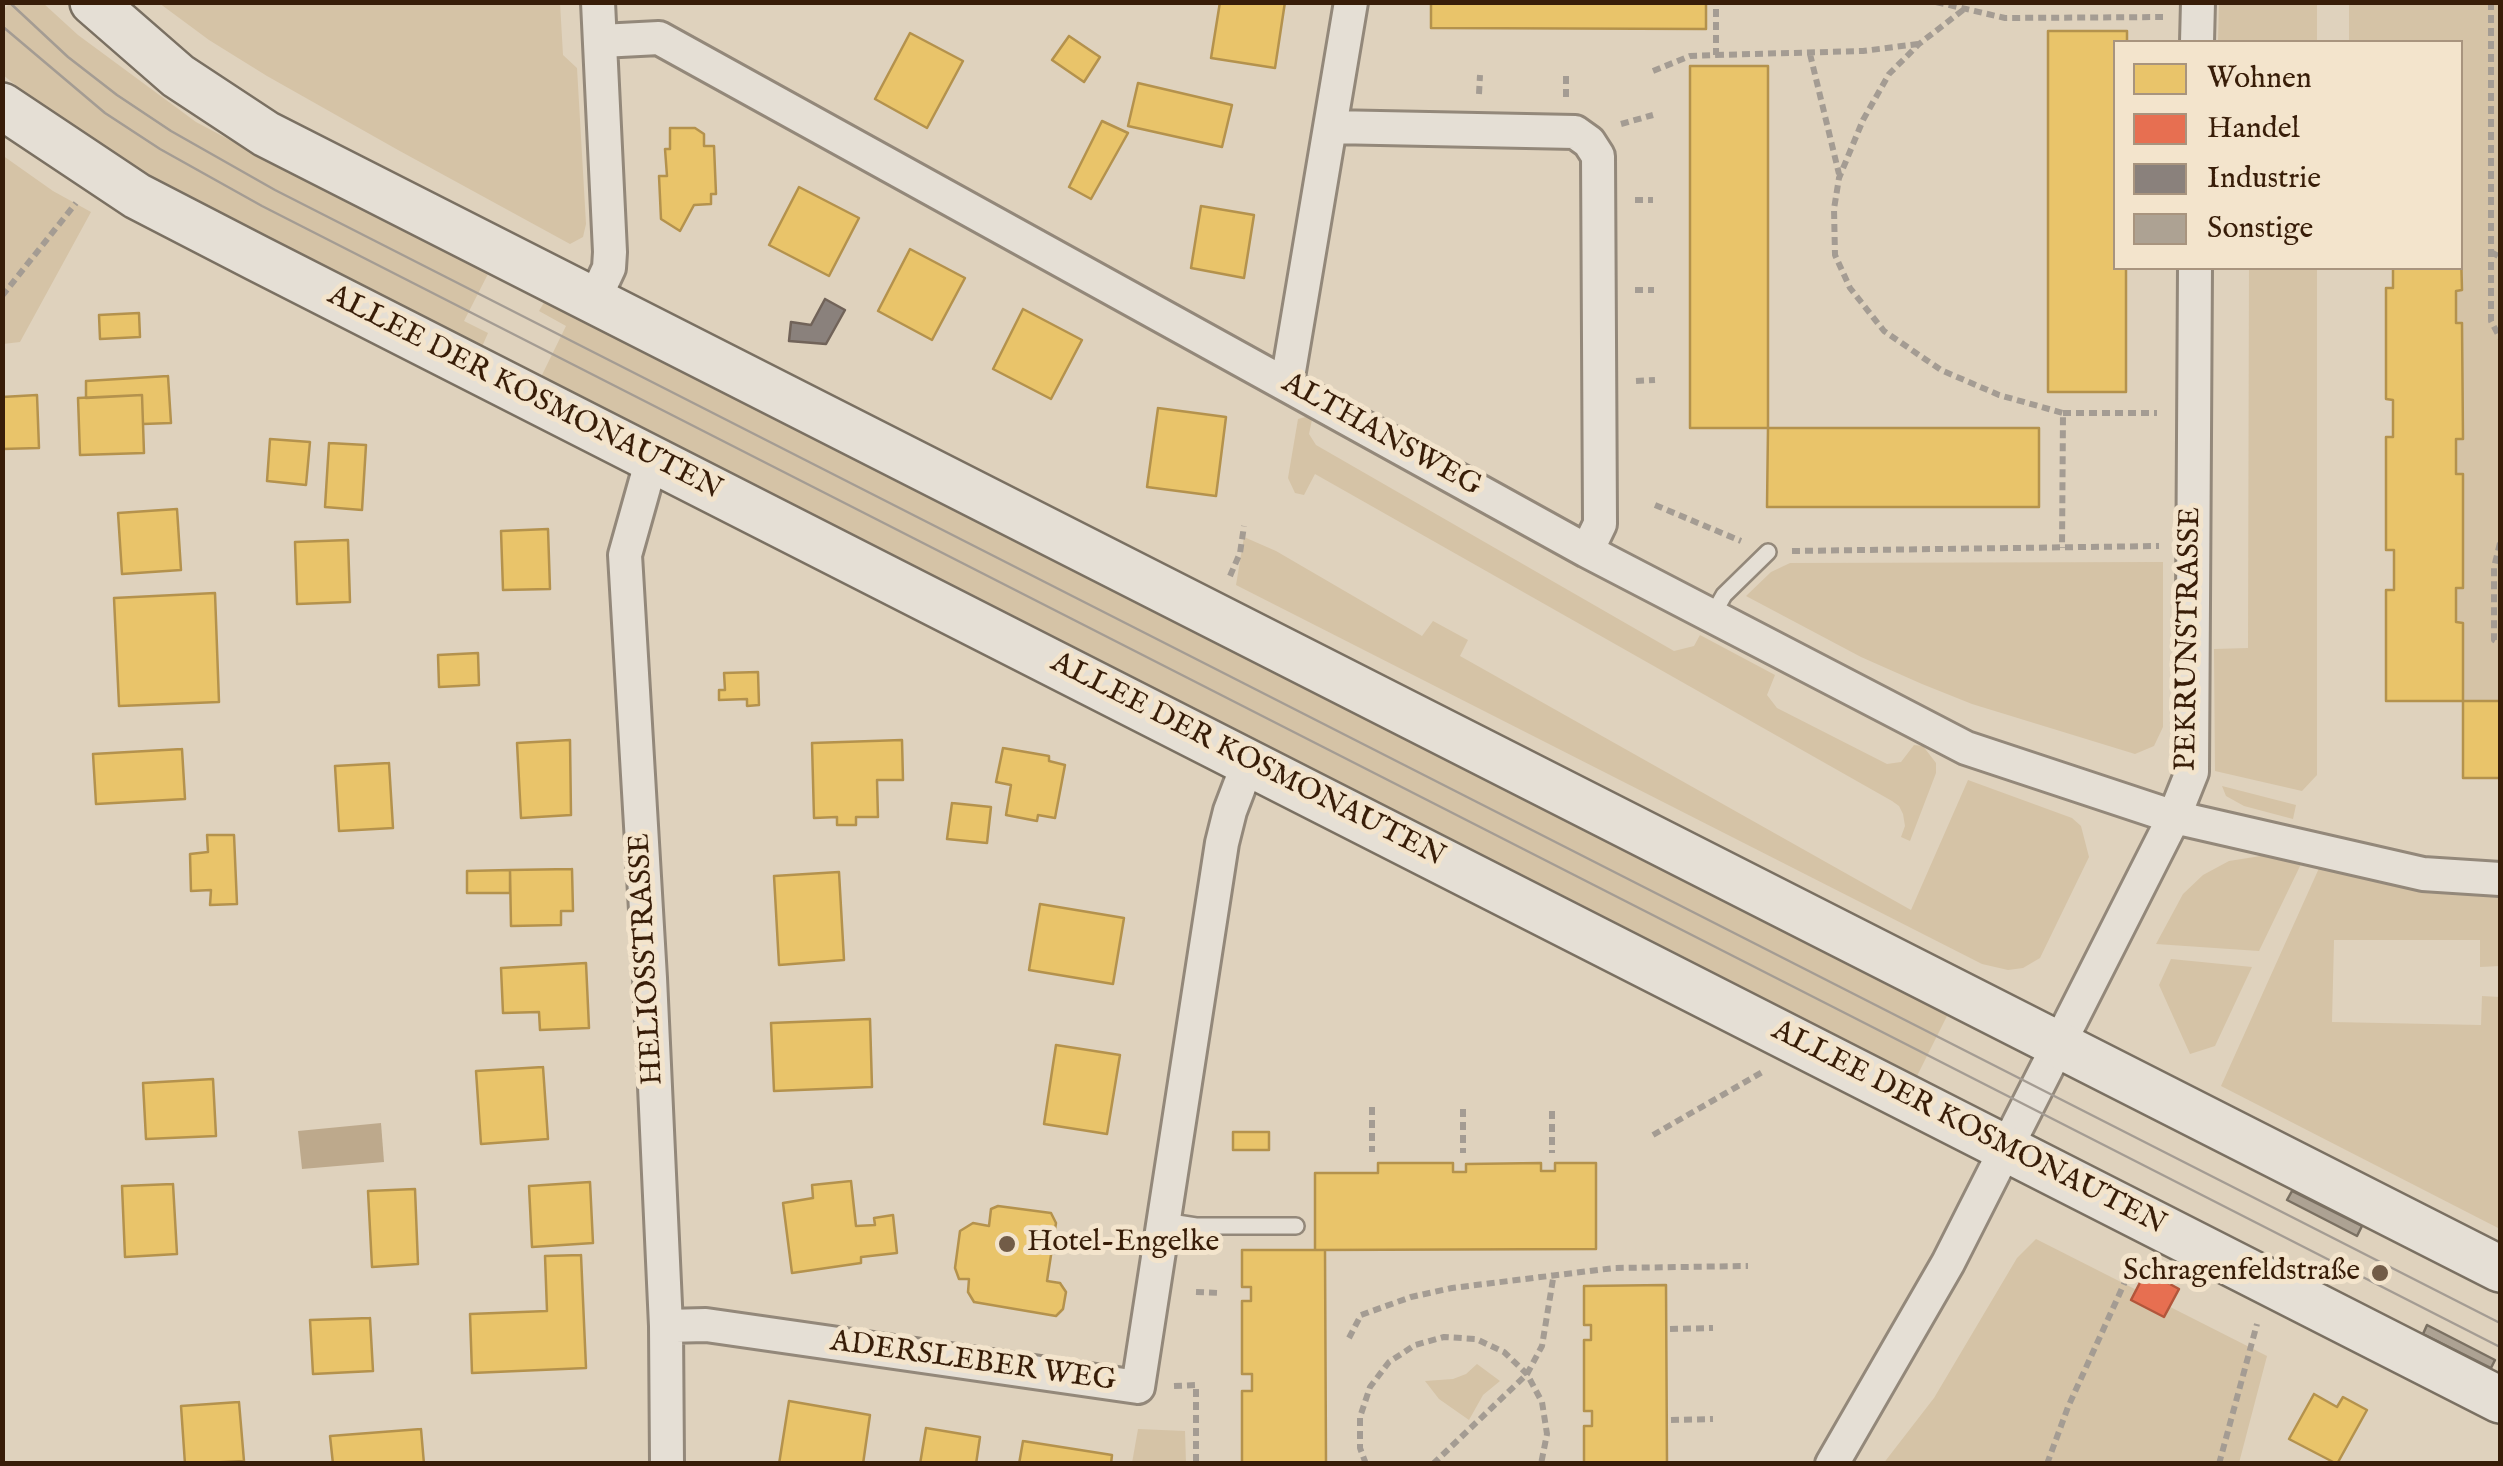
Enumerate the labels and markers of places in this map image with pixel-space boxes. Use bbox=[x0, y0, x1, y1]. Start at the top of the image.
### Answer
place label: Hotel-Engelke bbox=[1027, 1226, 1219, 1262]
marker: Hotel-Engelke bbox=[996, 1233, 1018, 1255]
place label: Schragenfeldstraße bbox=[2123, 1255, 2360, 1291]
marker: Schragenfeldstraße bbox=[2369, 1262, 2391, 1284]

